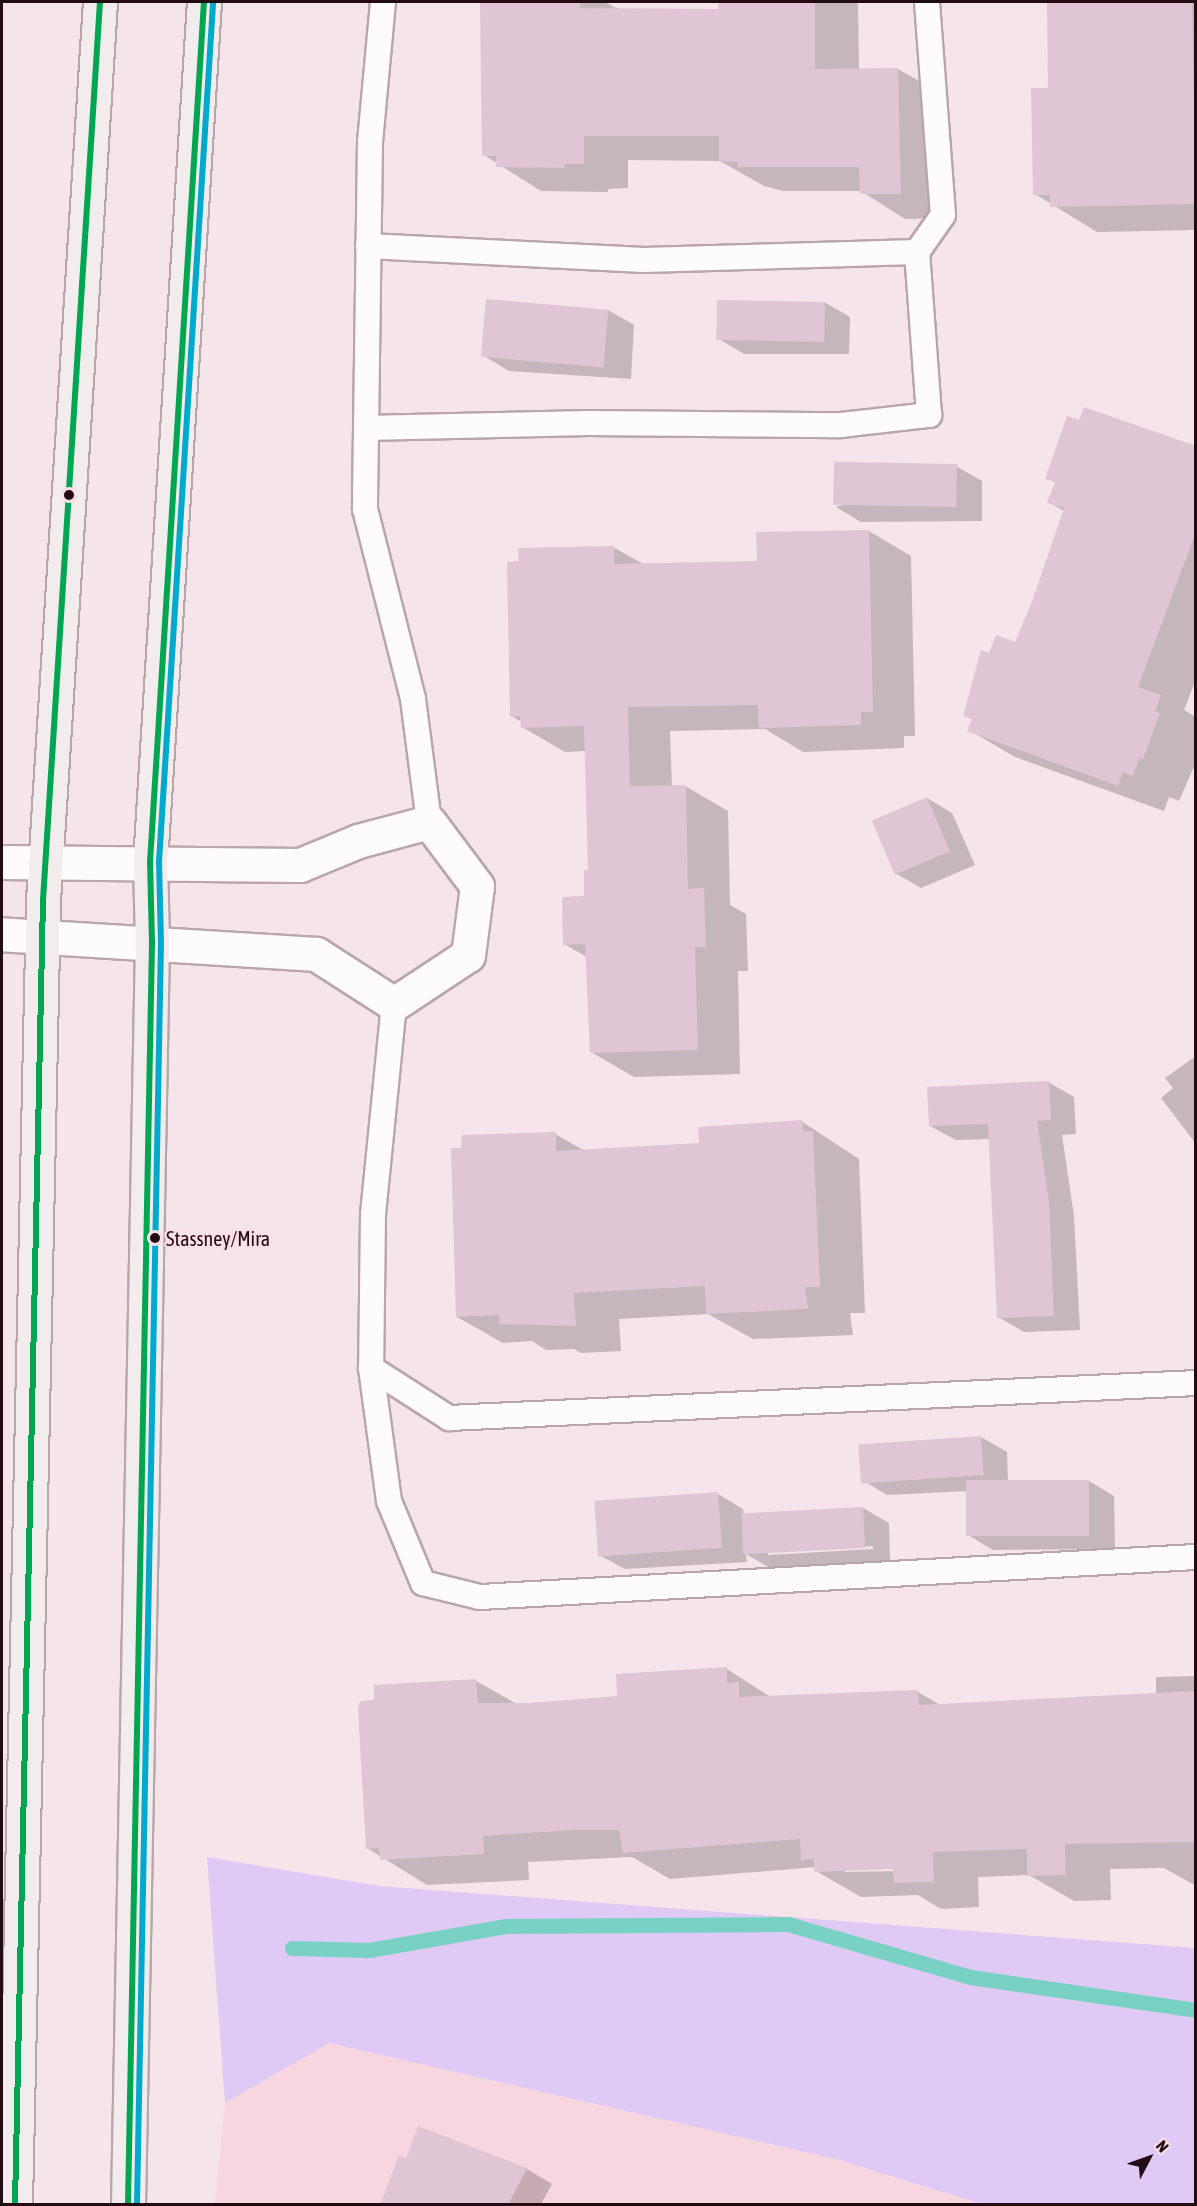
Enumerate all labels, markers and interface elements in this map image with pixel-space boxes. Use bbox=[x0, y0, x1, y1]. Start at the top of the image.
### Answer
unlabelled marker bbox=[63, 489, 75, 501]
place label: Stassney/Mira bbox=[166, 1226, 270, 1250]
marker: Stassney/Mira bbox=[149, 1232, 161, 1244]
north arrow bbox=[1119, 2128, 1179, 2188]
text: N bbox=[1153, 2137, 1172, 2156]

